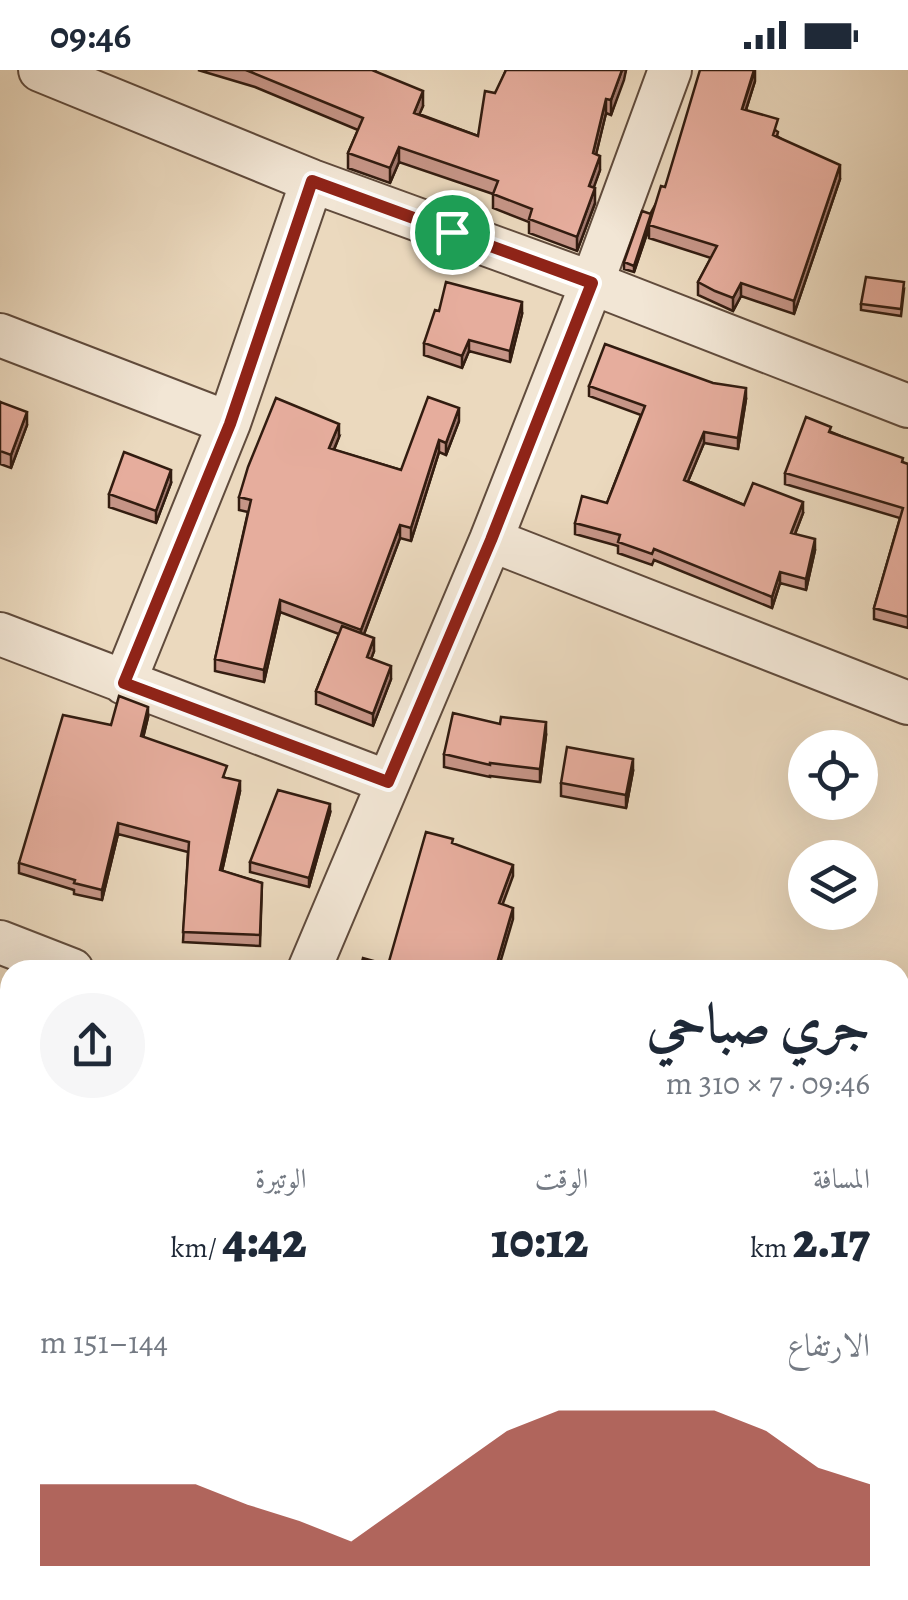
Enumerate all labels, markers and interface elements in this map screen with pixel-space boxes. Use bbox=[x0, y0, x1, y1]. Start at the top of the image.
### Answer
text: 09:46 bbox=[50, 9, 131, 61]
pin bbox=[410, 190, 495, 275]
icon: arrive bbox=[425, 205, 480, 260]
map controls bbox=[788, 730, 878, 930]
button: locate bbox=[788, 730, 878, 820]
button: layers bbox=[788, 840, 878, 930]
text: جري صباحي bbox=[646, 986, 870, 1061]
button: share bbox=[40, 993, 145, 1098]
text: 09:46 · 7 × 310 m bbox=[666, 1061, 870, 1105]
text: الوتيرة bbox=[255, 1160, 307, 1198]
text: الوقت bbox=[535, 1160, 588, 1198]
text: المسافة bbox=[813, 1160, 870, 1198]
text: 4:42 bbox=[222, 1206, 307, 1274]
text: 10:12 bbox=[491, 1206, 588, 1274]
text: 2.17 bbox=[793, 1206, 870, 1274]
text: /km bbox=[170, 1229, 222, 1267]
text: km bbox=[750, 1229, 793, 1267]
text: 144–151 m bbox=[40, 1320, 168, 1364]
text: الارتفاع bbox=[787, 1323, 870, 1367]

